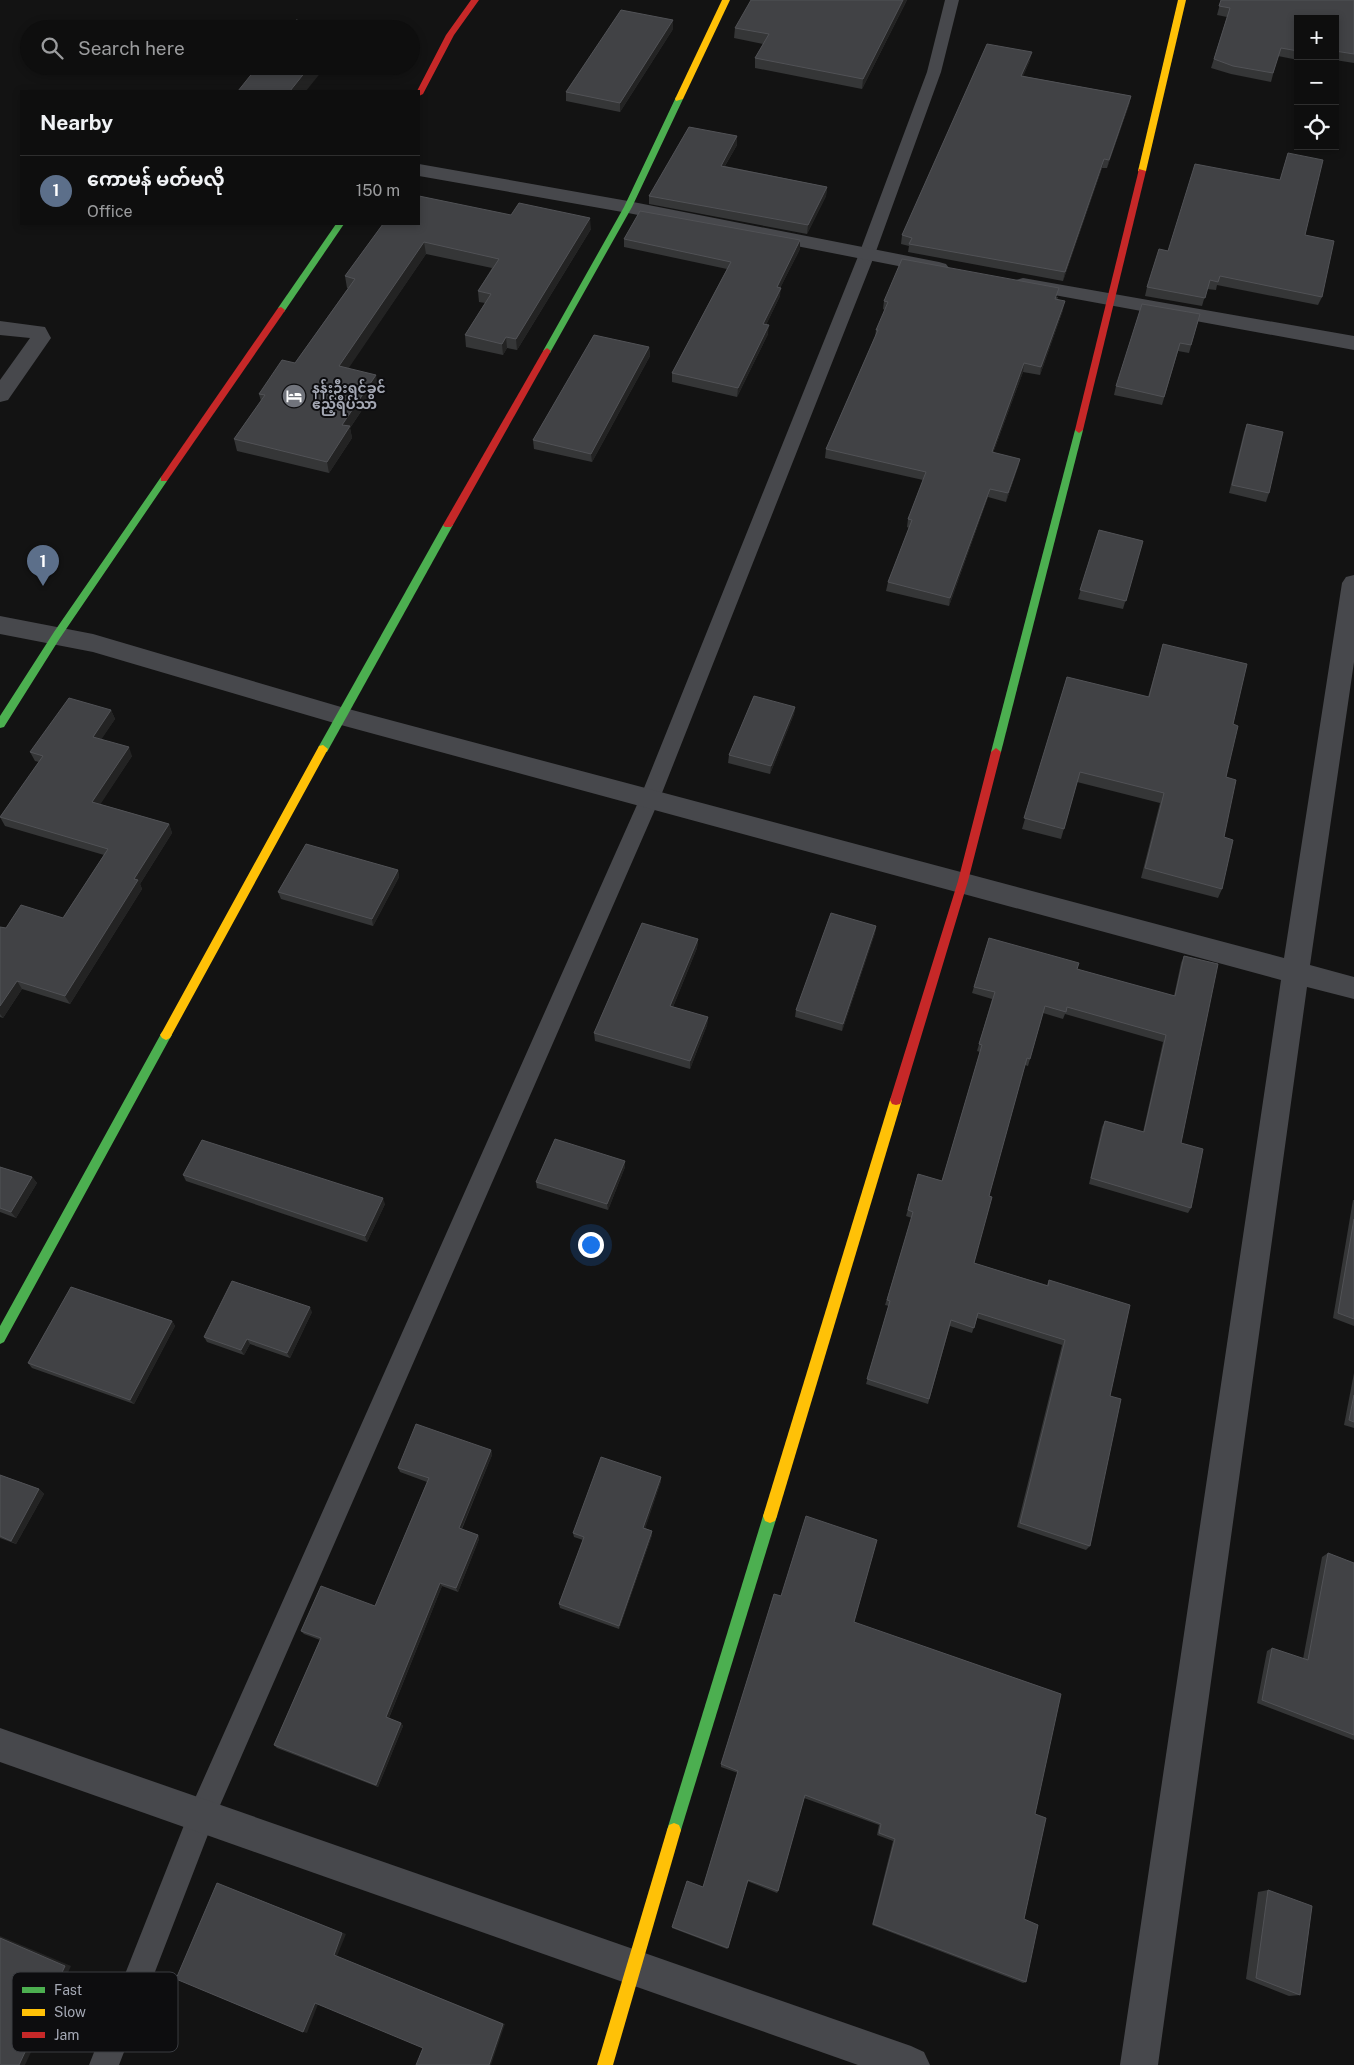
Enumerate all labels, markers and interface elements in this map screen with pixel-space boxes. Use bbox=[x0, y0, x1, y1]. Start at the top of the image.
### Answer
map controls bbox=[1294, 15, 1339, 150]
button: + bbox=[1294, 15, 1339, 60]
search box bbox=[20, 20, 420, 75]
icon: search bbox=[38, 34, 66, 62]
text: Search here bbox=[78, 37, 185, 59]
button: − bbox=[1294, 60, 1339, 105]
button: locate bbox=[1294, 105, 1339, 150]
text: Nearby bbox=[40, 110, 113, 135]
text: ကောမန် မတ်မလီု bbox=[87, 168, 225, 190]
text: 1 bbox=[53, 181, 59, 200]
text: 150 m bbox=[356, 181, 400, 200]
text: Office bbox=[87, 202, 133, 221]
place label: နန်းဦးရင်ခွင် ဧည့်ရိပ်သာ bbox=[312, 378, 386, 416]
hotel icon: နန်းဦးရင်ခွင် ဧည့်ရိပ်သာ bbox=[281, 383, 307, 409]
pin: 1 bbox=[27, 545, 59, 586]
your location bbox=[578, 1232, 604, 1258]
legend bbox=[12, 1972, 178, 2052]
text: Fast bbox=[54, 1982, 82, 1998]
text: Slow bbox=[54, 2004, 86, 2020]
text: Jam bbox=[54, 2027, 79, 2043]

